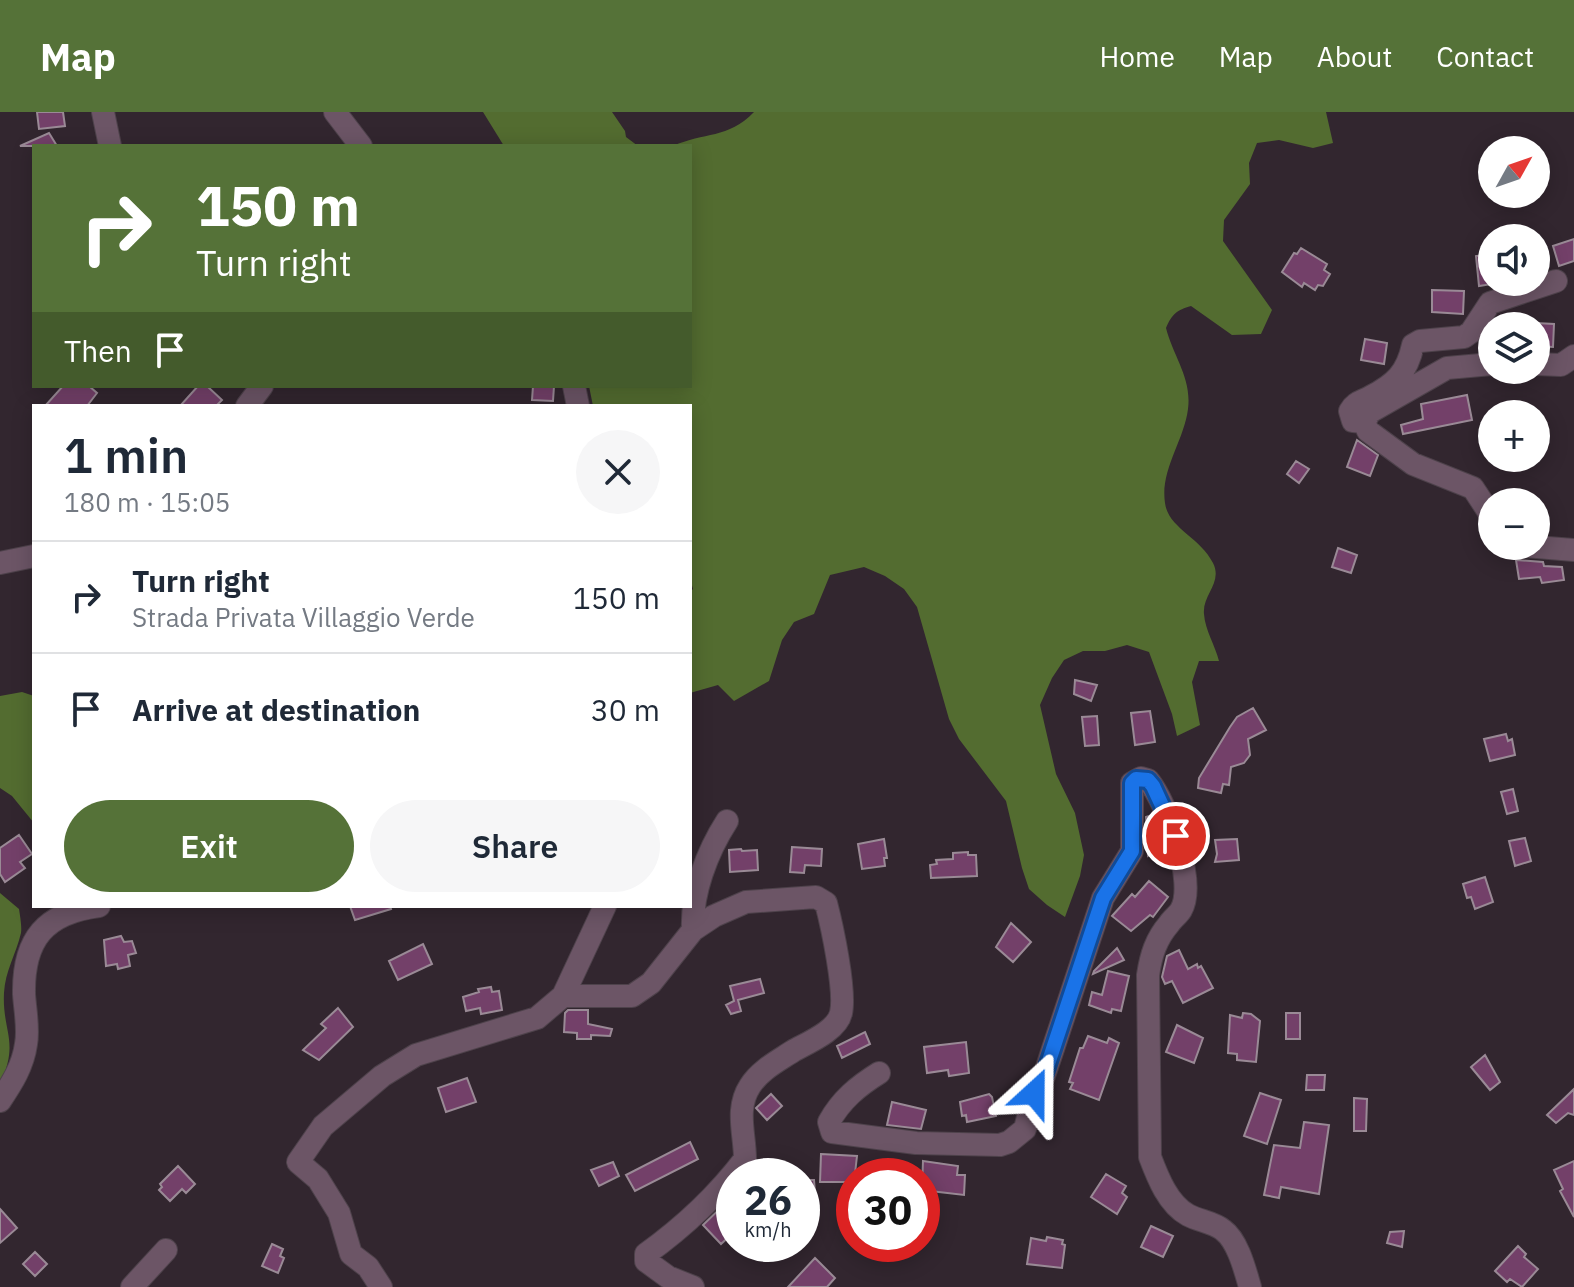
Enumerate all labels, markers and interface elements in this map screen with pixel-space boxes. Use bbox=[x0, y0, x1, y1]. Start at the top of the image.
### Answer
text: Map bbox=[40, 32, 116, 81]
text: Home bbox=[1099, 38, 1175, 75]
text: Map bbox=[1219, 38, 1273, 75]
text: About bbox=[1317, 38, 1392, 75]
text: Contact bbox=[1436, 38, 1534, 75]
north arrow bbox=[1478, 136, 1550, 208]
map controls bbox=[1478, 136, 1550, 560]
text: 150 m bbox=[196, 169, 360, 241]
icon: right bbox=[64, 176, 168, 280]
button: sound bbox=[1478, 224, 1550, 296]
text: Turn right bbox=[196, 239, 352, 286]
button: layers bbox=[1478, 312, 1550, 384]
icon: arrive bbox=[148, 328, 192, 372]
text: Then bbox=[64, 331, 132, 370]
button: + bbox=[1478, 400, 1550, 472]
text: 1 min bbox=[64, 424, 188, 486]
button: close bbox=[576, 430, 660, 514]
text: 180 m · 15:05 bbox=[64, 485, 230, 519]
button: − bbox=[1478, 488, 1550, 560]
text: Turn right bbox=[132, 561, 270, 600]
icon: right bbox=[64, 575, 108, 619]
text: 150 m bbox=[573, 578, 660, 617]
text: Strada Privata Villaggio Verde bbox=[132, 600, 475, 634]
icon: arrive bbox=[64, 687, 108, 731]
text: Arrive at destination bbox=[132, 690, 420, 729]
text: 30 m bbox=[591, 690, 660, 729]
button: Exit bbox=[64, 800, 354, 892]
button: Share bbox=[370, 800, 660, 892]
pin bbox=[1142, 802, 1210, 870]
icon: arrive bbox=[1154, 814, 1198, 858]
position arrow bbox=[992, 1051, 1076, 1135]
speed limit sign: 30 bbox=[836, 1158, 940, 1262]
text: 26 bbox=[744, 1174, 792, 1226]
text: km/h bbox=[744, 1216, 792, 1243]

